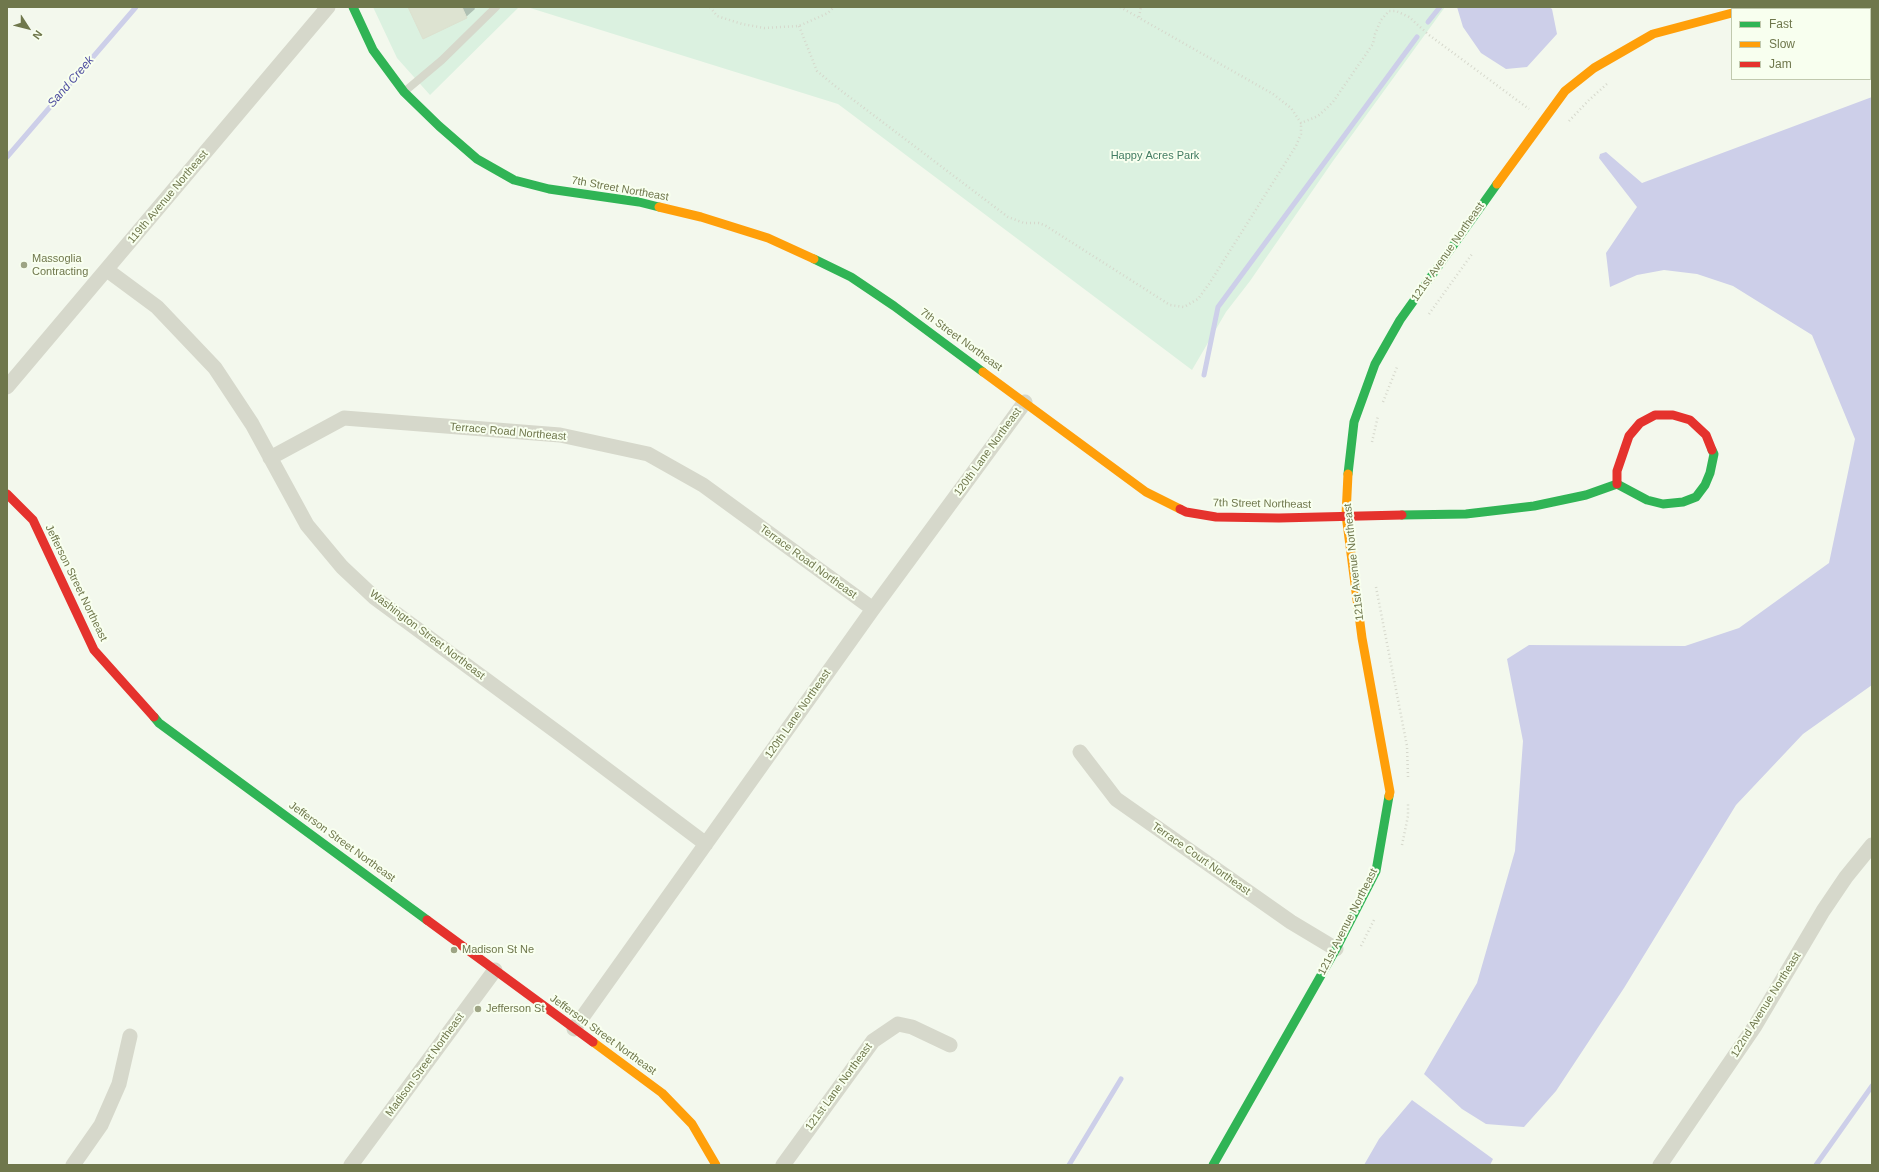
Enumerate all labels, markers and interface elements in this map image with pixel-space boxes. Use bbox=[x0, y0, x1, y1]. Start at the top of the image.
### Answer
north arrow bbox=[8, 8, 48, 48]
legend bbox=[1731, 8, 1871, 80]
text: Fast bbox=[1769, 17, 1792, 31]
text: N bbox=[31, 28, 45, 42]
text: Slow bbox=[1769, 37, 1795, 51]
water label: Sand Creek bbox=[45, 53, 97, 111]
text: Jam bbox=[1769, 57, 1792, 71]
street label: 119th Avenue Northeast bbox=[125, 148, 211, 246]
park label: Happy Acres Park bbox=[1111, 149, 1199, 163]
street label: 7th Street Northeast bbox=[570, 174, 670, 204]
street label: 121st Avenue Northeast bbox=[1409, 200, 1487, 304]
place label: Massoglia Contracting bbox=[32, 252, 88, 278]
marker: Massoglia Contracting bbox=[19, 260, 29, 270]
street label: 7th Street Northeast bbox=[917, 306, 1005, 374]
street label: 120th Lane Northeast bbox=[952, 405, 1024, 499]
street label: Terrace Road Northeast bbox=[449, 420, 567, 444]
street label: 7th Street Northeast bbox=[1213, 497, 1311, 511]
street label: 121st Avenue Northeast bbox=[1341, 503, 1367, 621]
street label: Jefferson Street Northeast bbox=[42, 522, 110, 644]
street label: Terrace Road Northeast bbox=[757, 522, 859, 602]
street label: Washington Street Northeast bbox=[367, 587, 487, 683]
street label: 120th Lane Northeast bbox=[762, 667, 834, 761]
street label: Jefferson Street Northeast bbox=[286, 799, 398, 885]
street label: Terrace Court Northeast bbox=[1149, 820, 1253, 898]
street label: 121st Avenue Northeast bbox=[1315, 867, 1381, 977]
place label: Madison St Ne bbox=[462, 943, 534, 957]
marker: Madison St Ne bbox=[449, 945, 459, 955]
street label: 122nd Avenue Northeast bbox=[1728, 950, 1804, 1060]
street label: Jefferson Street Northeast bbox=[547, 992, 659, 1078]
place label: Jefferson St bbox=[486, 1002, 544, 1016]
marker: Jefferson St bbox=[473, 1004, 483, 1014]
street label: Madison Street Northeast bbox=[383, 1011, 467, 1119]
street label: 121st Lane Northeast bbox=[803, 1041, 875, 1133]

